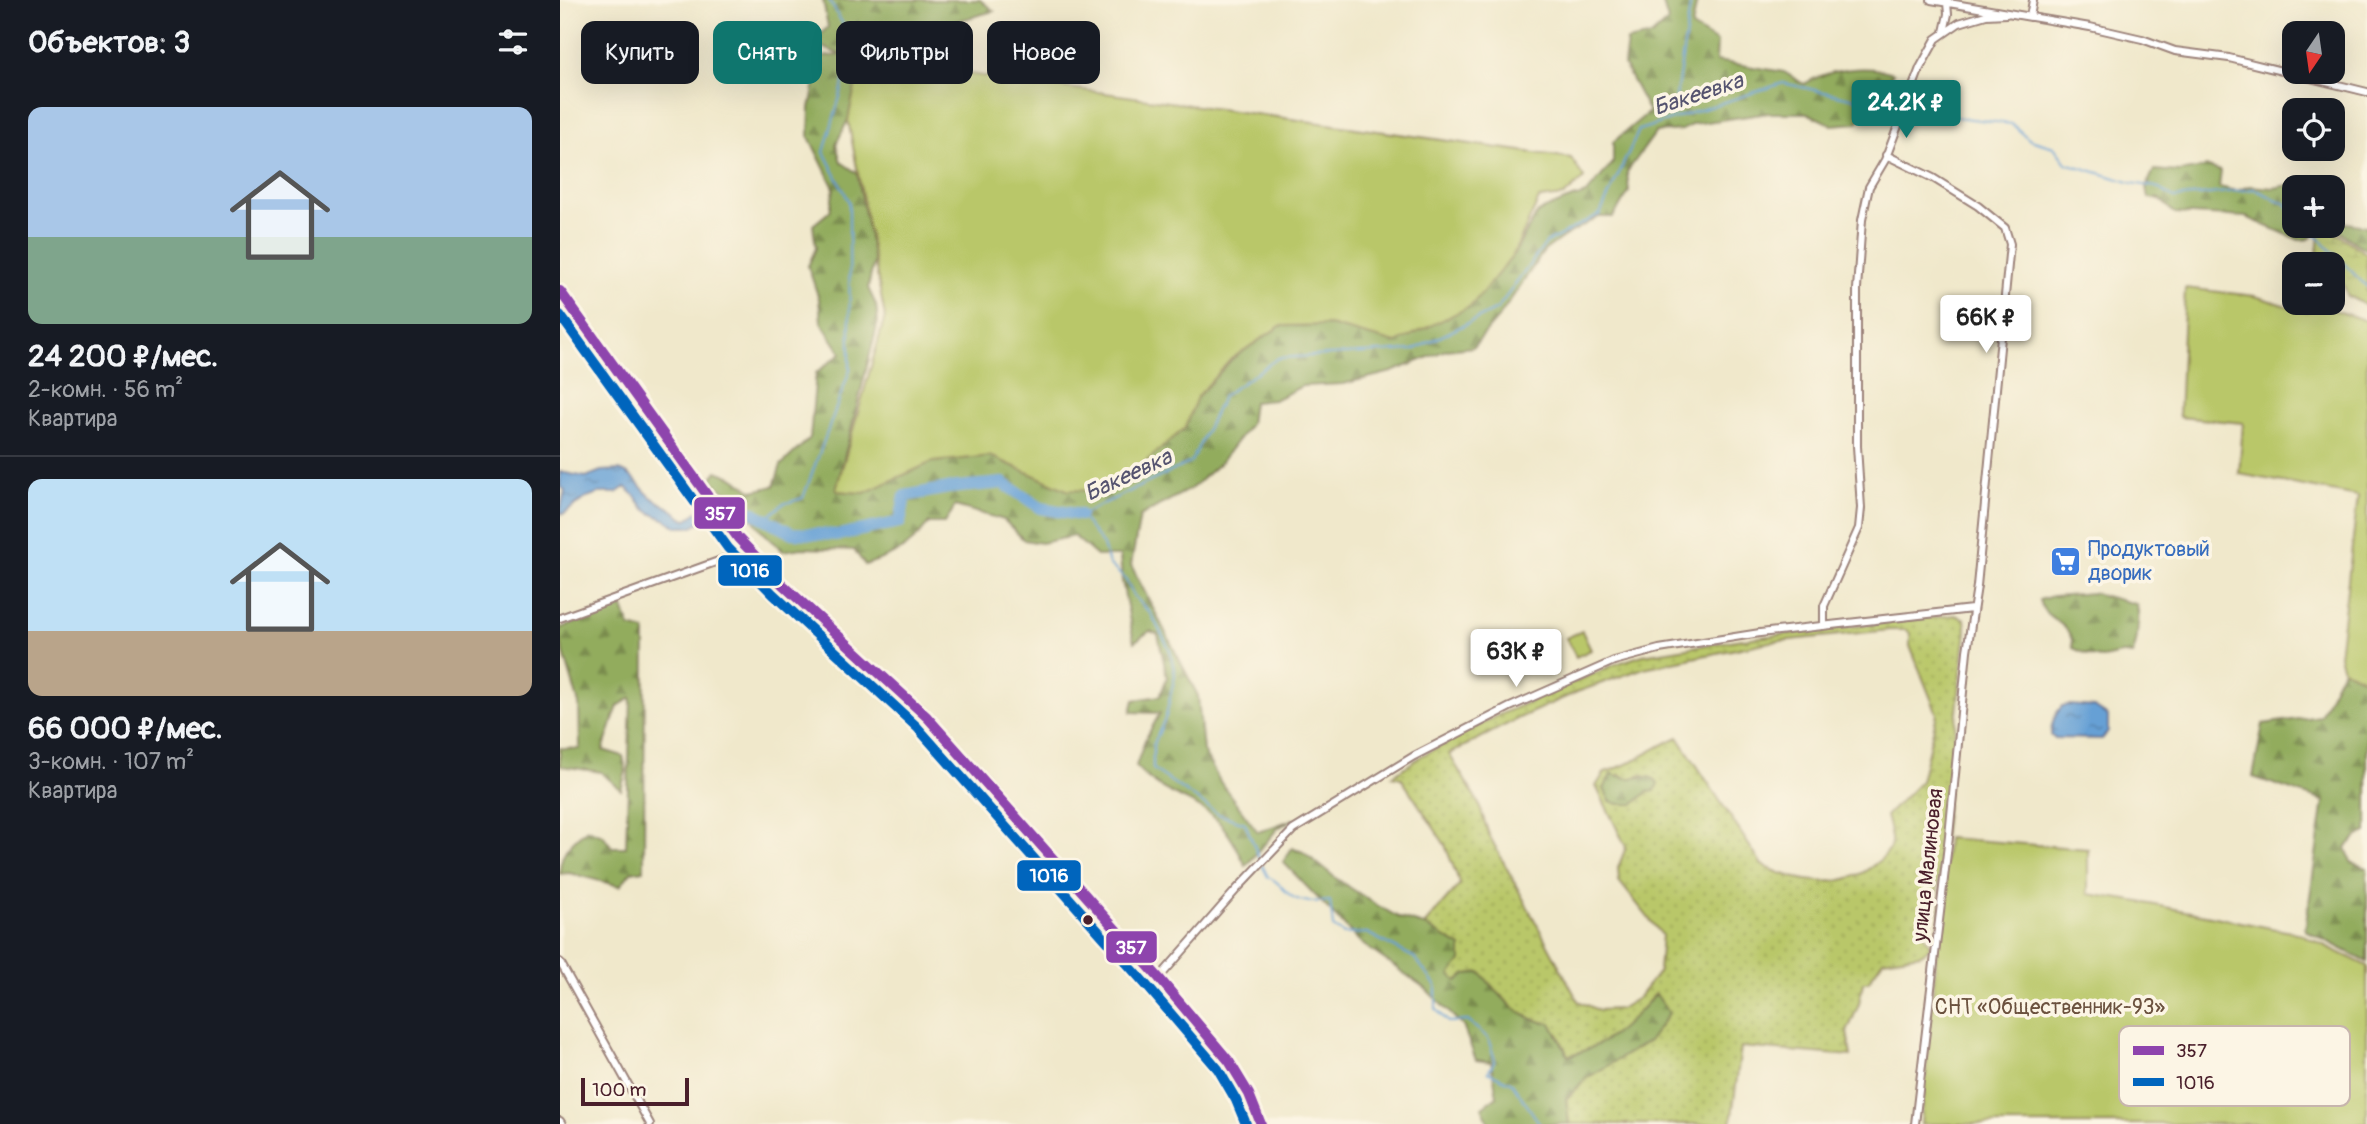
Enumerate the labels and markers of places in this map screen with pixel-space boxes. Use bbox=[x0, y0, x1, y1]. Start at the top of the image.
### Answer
pin: 24.2K ₽ bbox=[1841, 80, 1971, 140]
pin: 66K ₽ bbox=[1937, 296, 2035, 355]
place label: Продуктовый дворик bbox=[2088, 536, 2210, 587]
supermarket icon: Продуктовый дворик bbox=[2048, 544, 2082, 578]
pin: 63K ₽ bbox=[1467, 630, 1565, 689]
unlabelled marker bbox=[1081, 913, 1095, 927]

